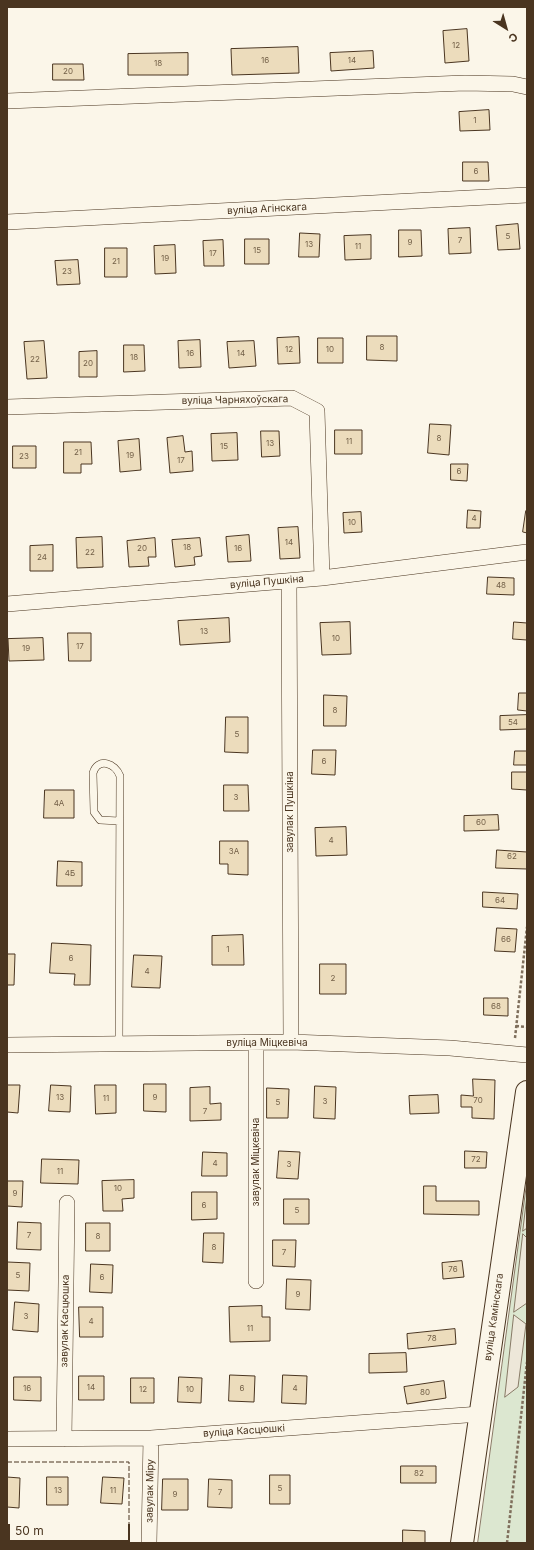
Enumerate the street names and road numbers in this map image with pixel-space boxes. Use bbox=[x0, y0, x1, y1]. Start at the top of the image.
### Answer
street label: вуліца Агінскага bbox=[227, 201, 307, 217]
street label: вуліца Чарняхоўскага bbox=[182, 393, 288, 407]
street label: вуліца Пушкіна bbox=[230, 573, 304, 591]
street label: завулак Пушкіна bbox=[284, 771, 296, 853]
street label: вуліца Міцкевіча bbox=[226, 1037, 308, 1049]
street label: завулак Міцкевіча bbox=[250, 1118, 262, 1206]
street label: вуліца Камінскага bbox=[482, 1272, 506, 1362]
street label: завулак Касцюшка bbox=[58, 1275, 72, 1367]
street label: вуліца Касцюшкі bbox=[203, 1422, 285, 1440]
street label: завулак Міру bbox=[143, 1459, 157, 1523]

